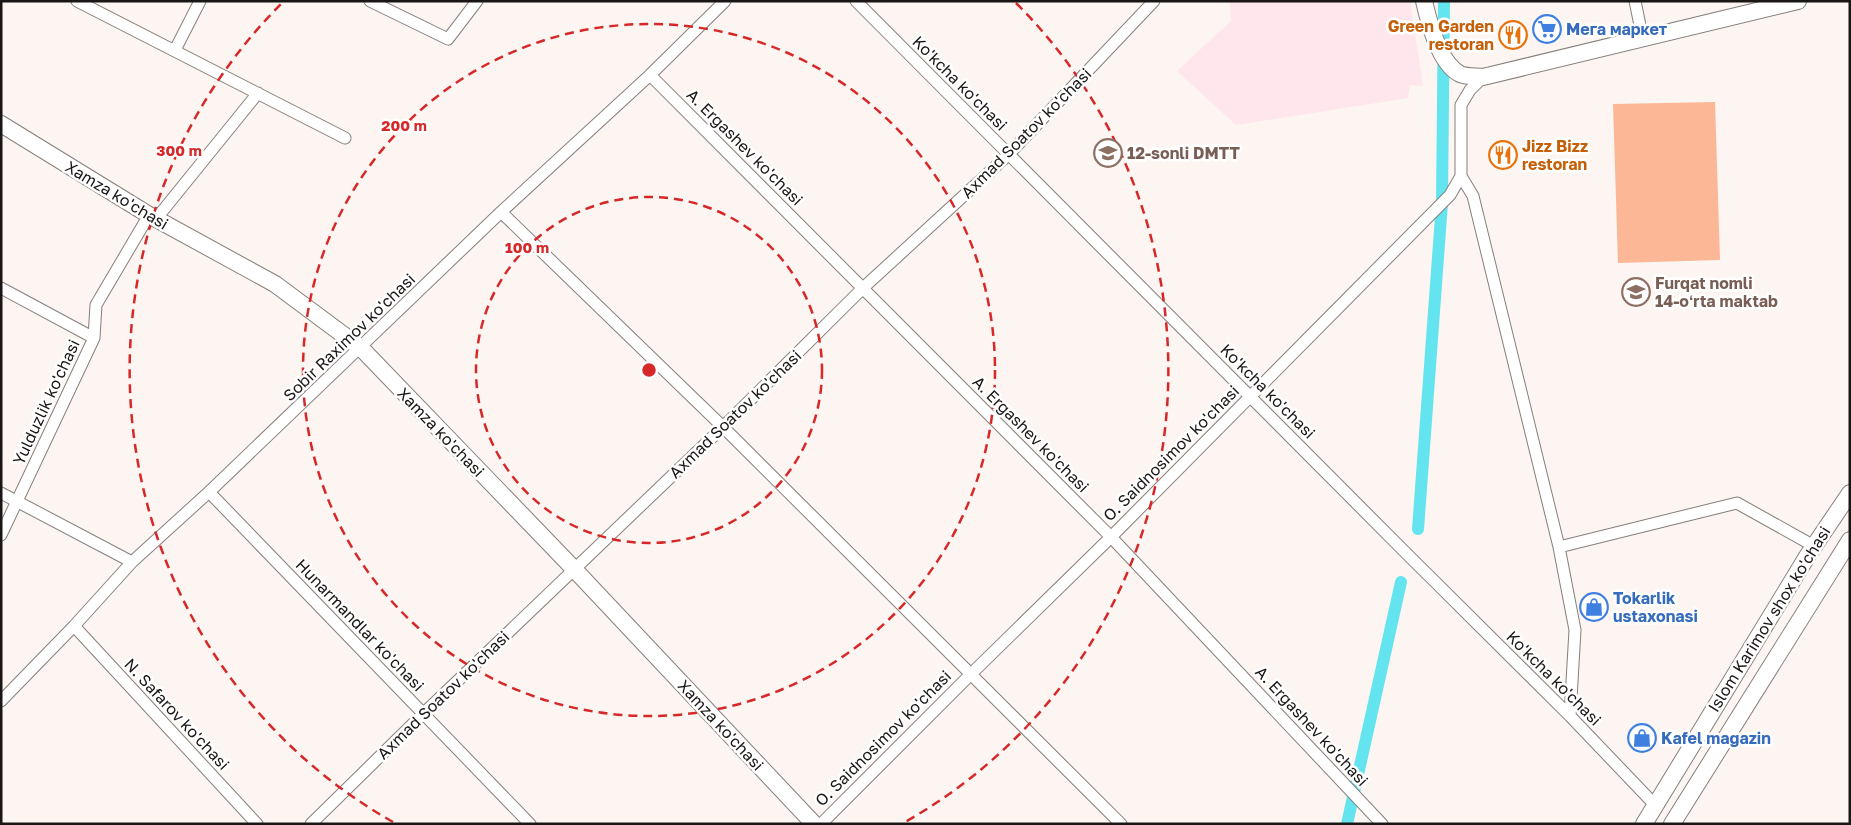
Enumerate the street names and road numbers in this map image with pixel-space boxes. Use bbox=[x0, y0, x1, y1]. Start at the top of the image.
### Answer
street label: Ko'kcha ko'chasi bbox=[908, 31, 1012, 135]
street label: Axmad Soatov ko'chasi bbox=[957, 64, 1095, 202]
street label: A. Ergashev ko'chasi bbox=[683, 85, 807, 209]
street label: Xamza ko'chasi bbox=[62, 156, 172, 234]
street label: Sobir Raximov ko'chasi bbox=[279, 269, 419, 405]
street label: Yulduzlik ko'chasi bbox=[8, 336, 84, 468]
street label: Ko'kcha ko'chasi bbox=[1216, 339, 1320, 443]
street label: Axmad Soatov ko'chasi bbox=[665, 346, 805, 482]
street label: A. Ergashev ko'chasi bbox=[969, 372, 1093, 496]
street label: O. Saidnosimov ko'chasi bbox=[1099, 381, 1243, 525]
street label: Xamza ko'chasi bbox=[393, 383, 489, 481]
street label: Islom Karimov shox ko'chasi bbox=[1703, 522, 1835, 716]
street label: Hunarmandlar ko'chasi bbox=[292, 555, 428, 695]
street label: Ko'kcha ko'chasi bbox=[1502, 626, 1606, 730]
street label: Axmad Soatov ko'chasi bbox=[373, 627, 513, 763]
street label: N. Safarov ko'chasi bbox=[120, 654, 234, 774]
street label: A. Ergashev ko'chasi bbox=[1251, 662, 1373, 790]
street label: O. Saidnosimov ko'chasi bbox=[811, 666, 955, 810]
street label: Xamza ko'chasi bbox=[674, 676, 768, 774]

